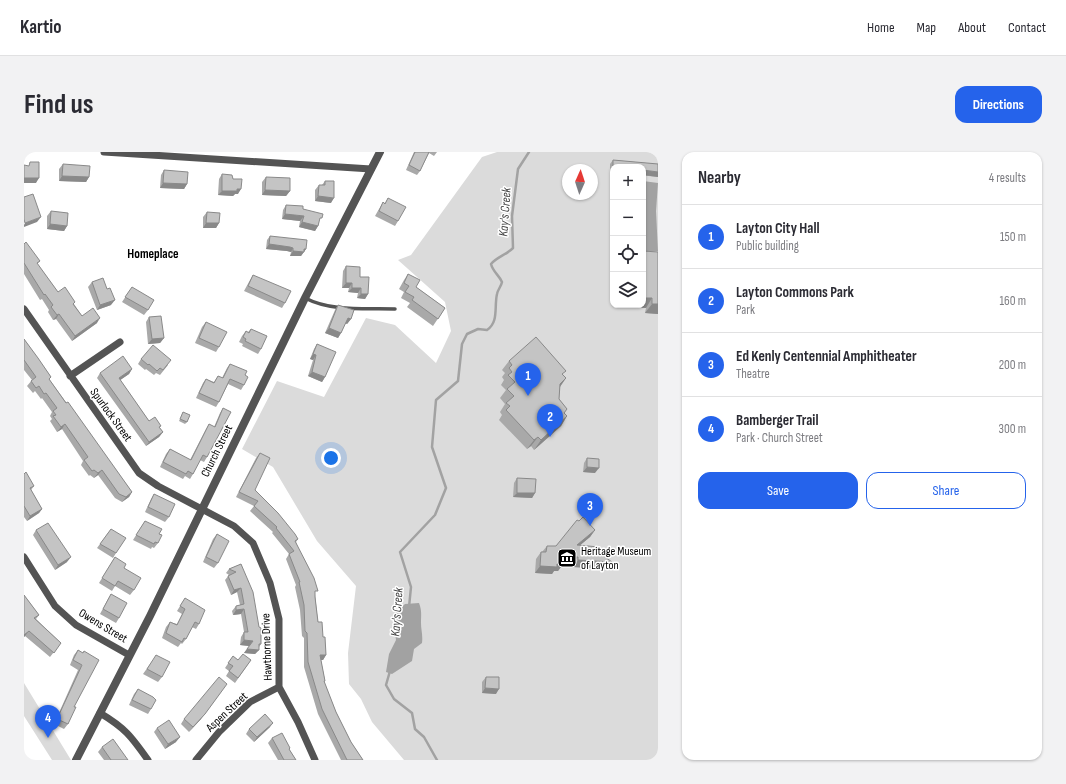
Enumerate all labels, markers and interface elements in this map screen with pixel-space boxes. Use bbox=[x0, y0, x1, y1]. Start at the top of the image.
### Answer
text: Kartio bbox=[20, 16, 62, 39]
text: Home bbox=[867, 19, 895, 36]
text: Map bbox=[917, 19, 936, 36]
text: About bbox=[958, 19, 986, 36]
text: Contact bbox=[1008, 19, 1046, 36]
button: Directions bbox=[955, 86, 1042, 123]
text: Find us bbox=[24, 88, 93, 121]
north arrow bbox=[562, 164, 598, 200]
map controls bbox=[610, 164, 646, 308]
button: + bbox=[610, 164, 646, 200]
text: Nearby bbox=[698, 168, 741, 188]
text: 4 results bbox=[989, 170, 1026, 186]
water label: Kay's Creek bbox=[495, 186, 515, 237]
button: − bbox=[610, 200, 646, 236]
text: Layton City Hall bbox=[736, 219, 820, 238]
text: 1 bbox=[708, 229, 714, 245]
text: 150 m bbox=[1000, 229, 1026, 245]
button: locate bbox=[610, 236, 646, 272]
text: Public building bbox=[736, 238, 799, 254]
district label: Homeplace bbox=[127, 246, 179, 262]
button: layers bbox=[610, 272, 646, 308]
text: Layton Commons Park bbox=[736, 283, 854, 302]
text: 2 bbox=[708, 293, 714, 309]
text: 160 m bbox=[1000, 293, 1026, 309]
text: Park bbox=[736, 302, 755, 318]
text: Ed Kenly Centennial Amphitheater bbox=[736, 347, 917, 366]
text: 3 bbox=[708, 357, 714, 373]
text: 200 m bbox=[999, 357, 1026, 373]
pin: 1 bbox=[515, 363, 541, 396]
text: Theatre bbox=[736, 366, 770, 382]
street label: Spurlock Street bbox=[87, 385, 136, 445]
pin: 2 bbox=[537, 404, 563, 437]
text: Bamberger Trail bbox=[736, 411, 818, 430]
text: 4 bbox=[708, 421, 714, 437]
text: 300 m bbox=[999, 421, 1026, 437]
street label: Church Street bbox=[198, 422, 236, 480]
text: Park · Church Street bbox=[736, 430, 823, 446]
your location bbox=[321, 448, 341, 468]
button: Save bbox=[698, 472, 858, 509]
button: Share bbox=[866, 472, 1026, 509]
pin: 3 bbox=[577, 493, 603, 526]
place label: Heritage Museum of Layton bbox=[581, 544, 652, 573]
museum icon: Heritage Museum of Layton bbox=[556, 547, 578, 569]
water label: Kay's Creek bbox=[387, 586, 407, 637]
street label: Owens Street bbox=[76, 606, 130, 647]
street label: Hawthorne Drive bbox=[258, 613, 276, 681]
street label: Aspen Street bbox=[202, 689, 251, 736]
pin: 4 bbox=[35, 705, 61, 738]

